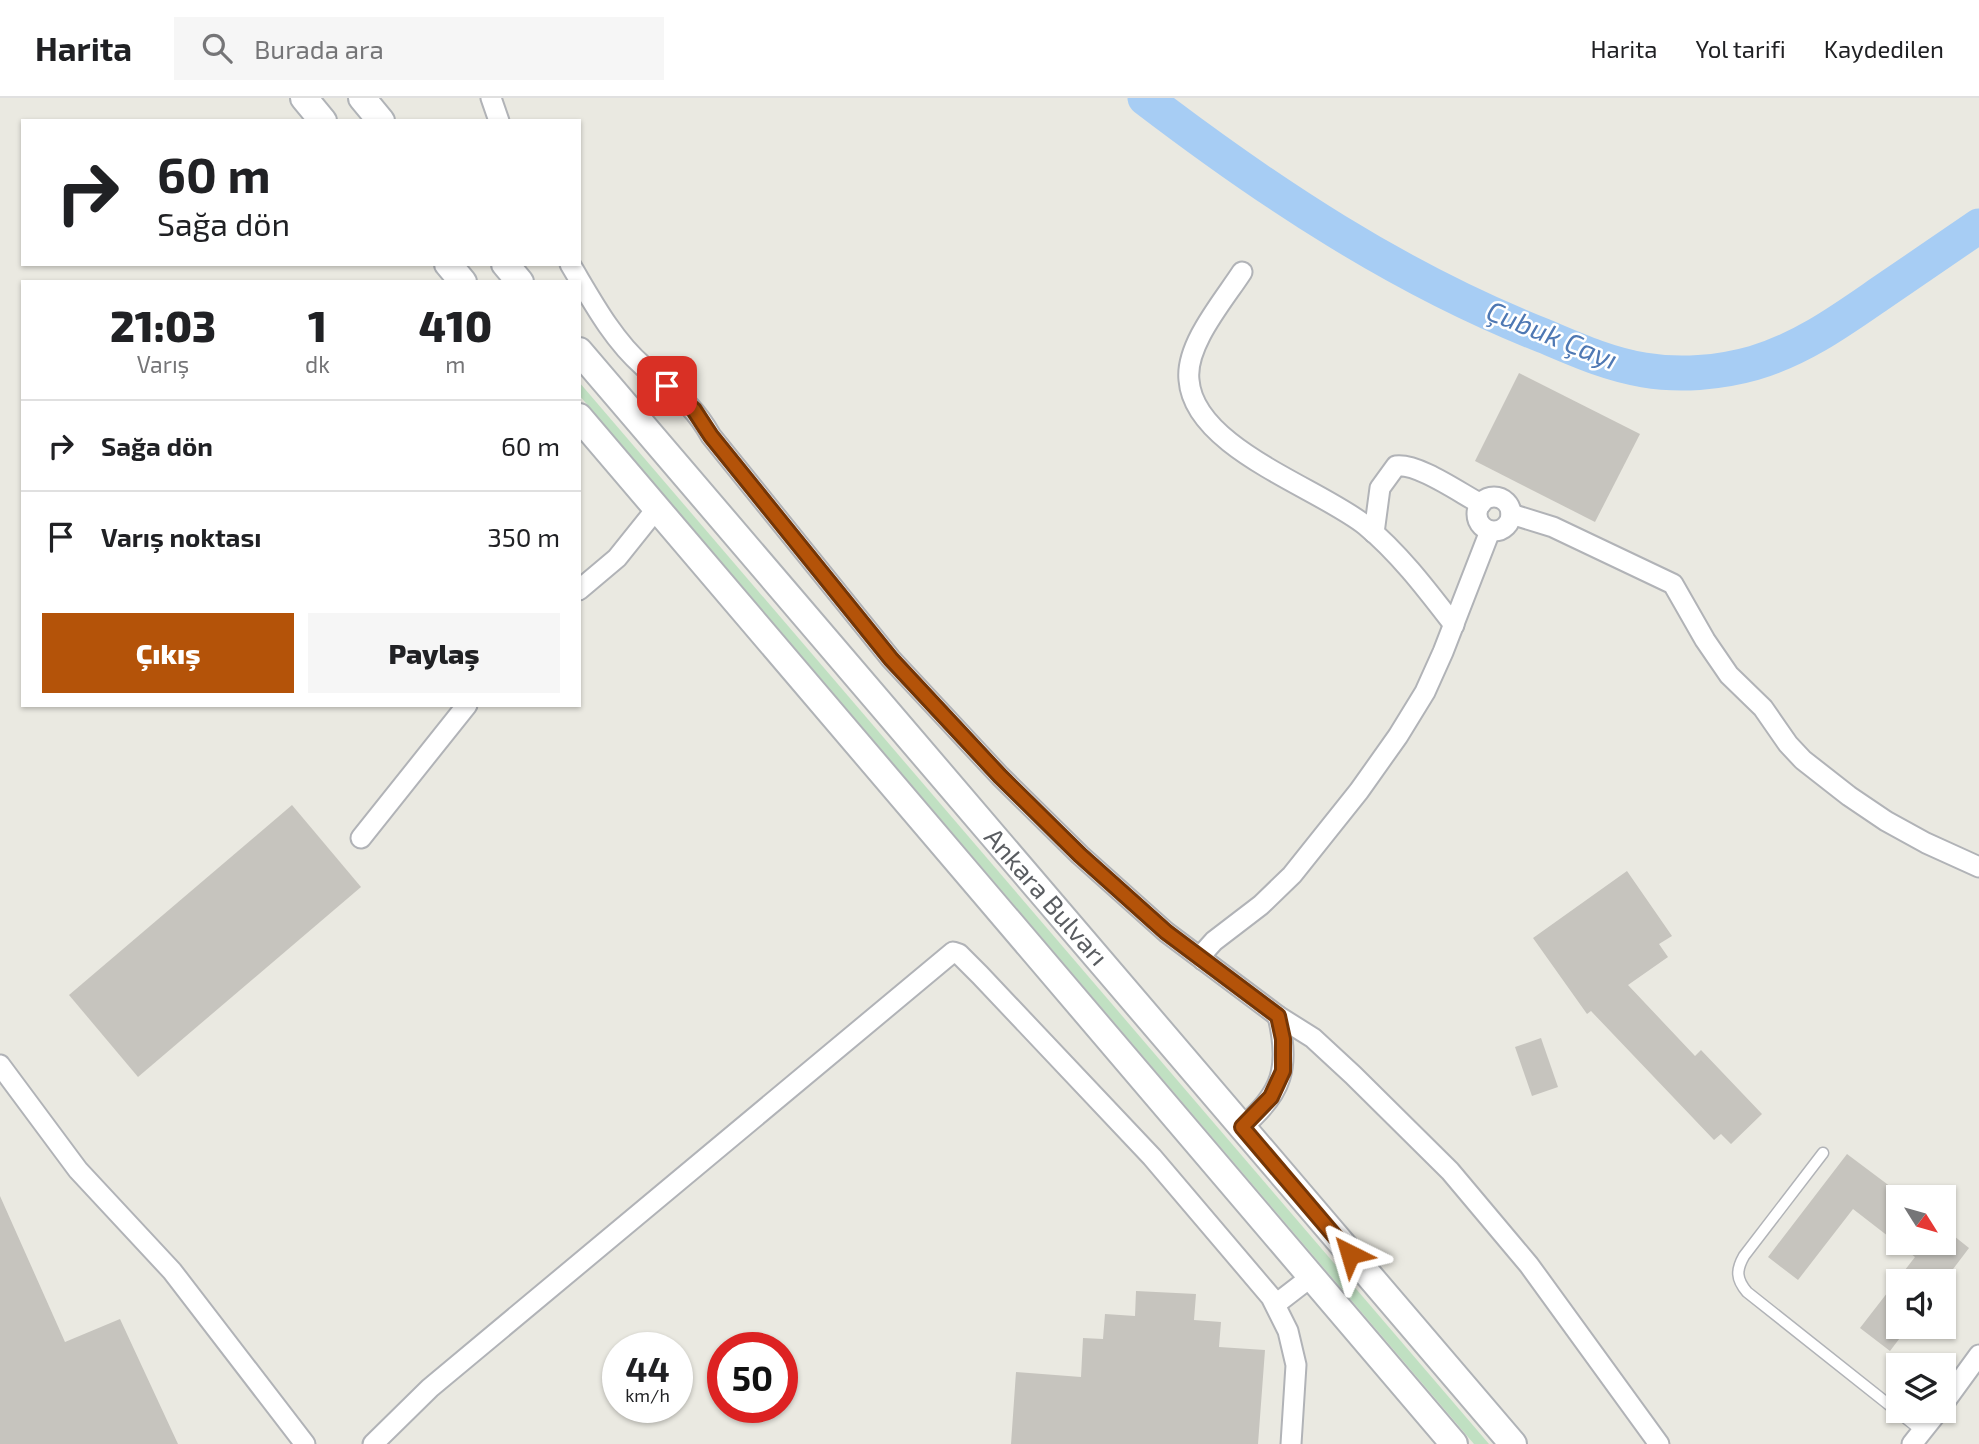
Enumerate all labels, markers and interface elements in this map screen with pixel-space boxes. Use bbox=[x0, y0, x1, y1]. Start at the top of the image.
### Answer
search box bbox=[174, 17, 664, 80]
text: Harita bbox=[35, 28, 132, 68]
icon: search bbox=[198, 29, 236, 67]
text: Burada ara bbox=[254, 33, 384, 64]
text: Harita bbox=[1590, 34, 1658, 63]
text: Yol tarifi bbox=[1696, 34, 1786, 63]
text: Kaydedilen bbox=[1824, 34, 1944, 63]
text: 60 m bbox=[157, 144, 271, 203]
icon: right bbox=[42, 147, 133, 238]
text: Sağa dön bbox=[157, 204, 290, 242]
water label: Çubuk Çayı bbox=[1482, 292, 1623, 377]
text: 21:03 bbox=[110, 300, 216, 350]
text: 1 bbox=[308, 300, 327, 350]
text: 410 bbox=[419, 300, 492, 350]
text: Varış bbox=[137, 350, 189, 378]
text: dk bbox=[305, 350, 330, 378]
text: m bbox=[445, 350, 465, 378]
pin bbox=[637, 356, 697, 416]
icon: arrive bbox=[648, 367, 686, 405]
icon: right bbox=[42, 427, 80, 465]
text: Sağa dön bbox=[101, 430, 213, 461]
text: 60 m bbox=[501, 430, 560, 461]
icon: arrive bbox=[42, 518, 80, 556]
text: Varış noktası bbox=[101, 521, 261, 552]
text: 350 m bbox=[487, 521, 560, 552]
button: Çıkış bbox=[42, 613, 294, 693]
button: Paylaş bbox=[308, 613, 560, 693]
street label: Ankara Bulvarı bbox=[979, 821, 1115, 971]
north arrow bbox=[1886, 1185, 1956, 1255]
map controls bbox=[1886, 1185, 1956, 1423]
position arrow bbox=[1313, 1217, 1387, 1291]
button: sound bbox=[1886, 1269, 1956, 1339]
speed limit sign: 50 bbox=[707, 1332, 798, 1423]
text: 44 bbox=[625, 1347, 670, 1389]
button: layers bbox=[1886, 1353, 1956, 1423]
text: km/h bbox=[625, 1384, 670, 1406]

